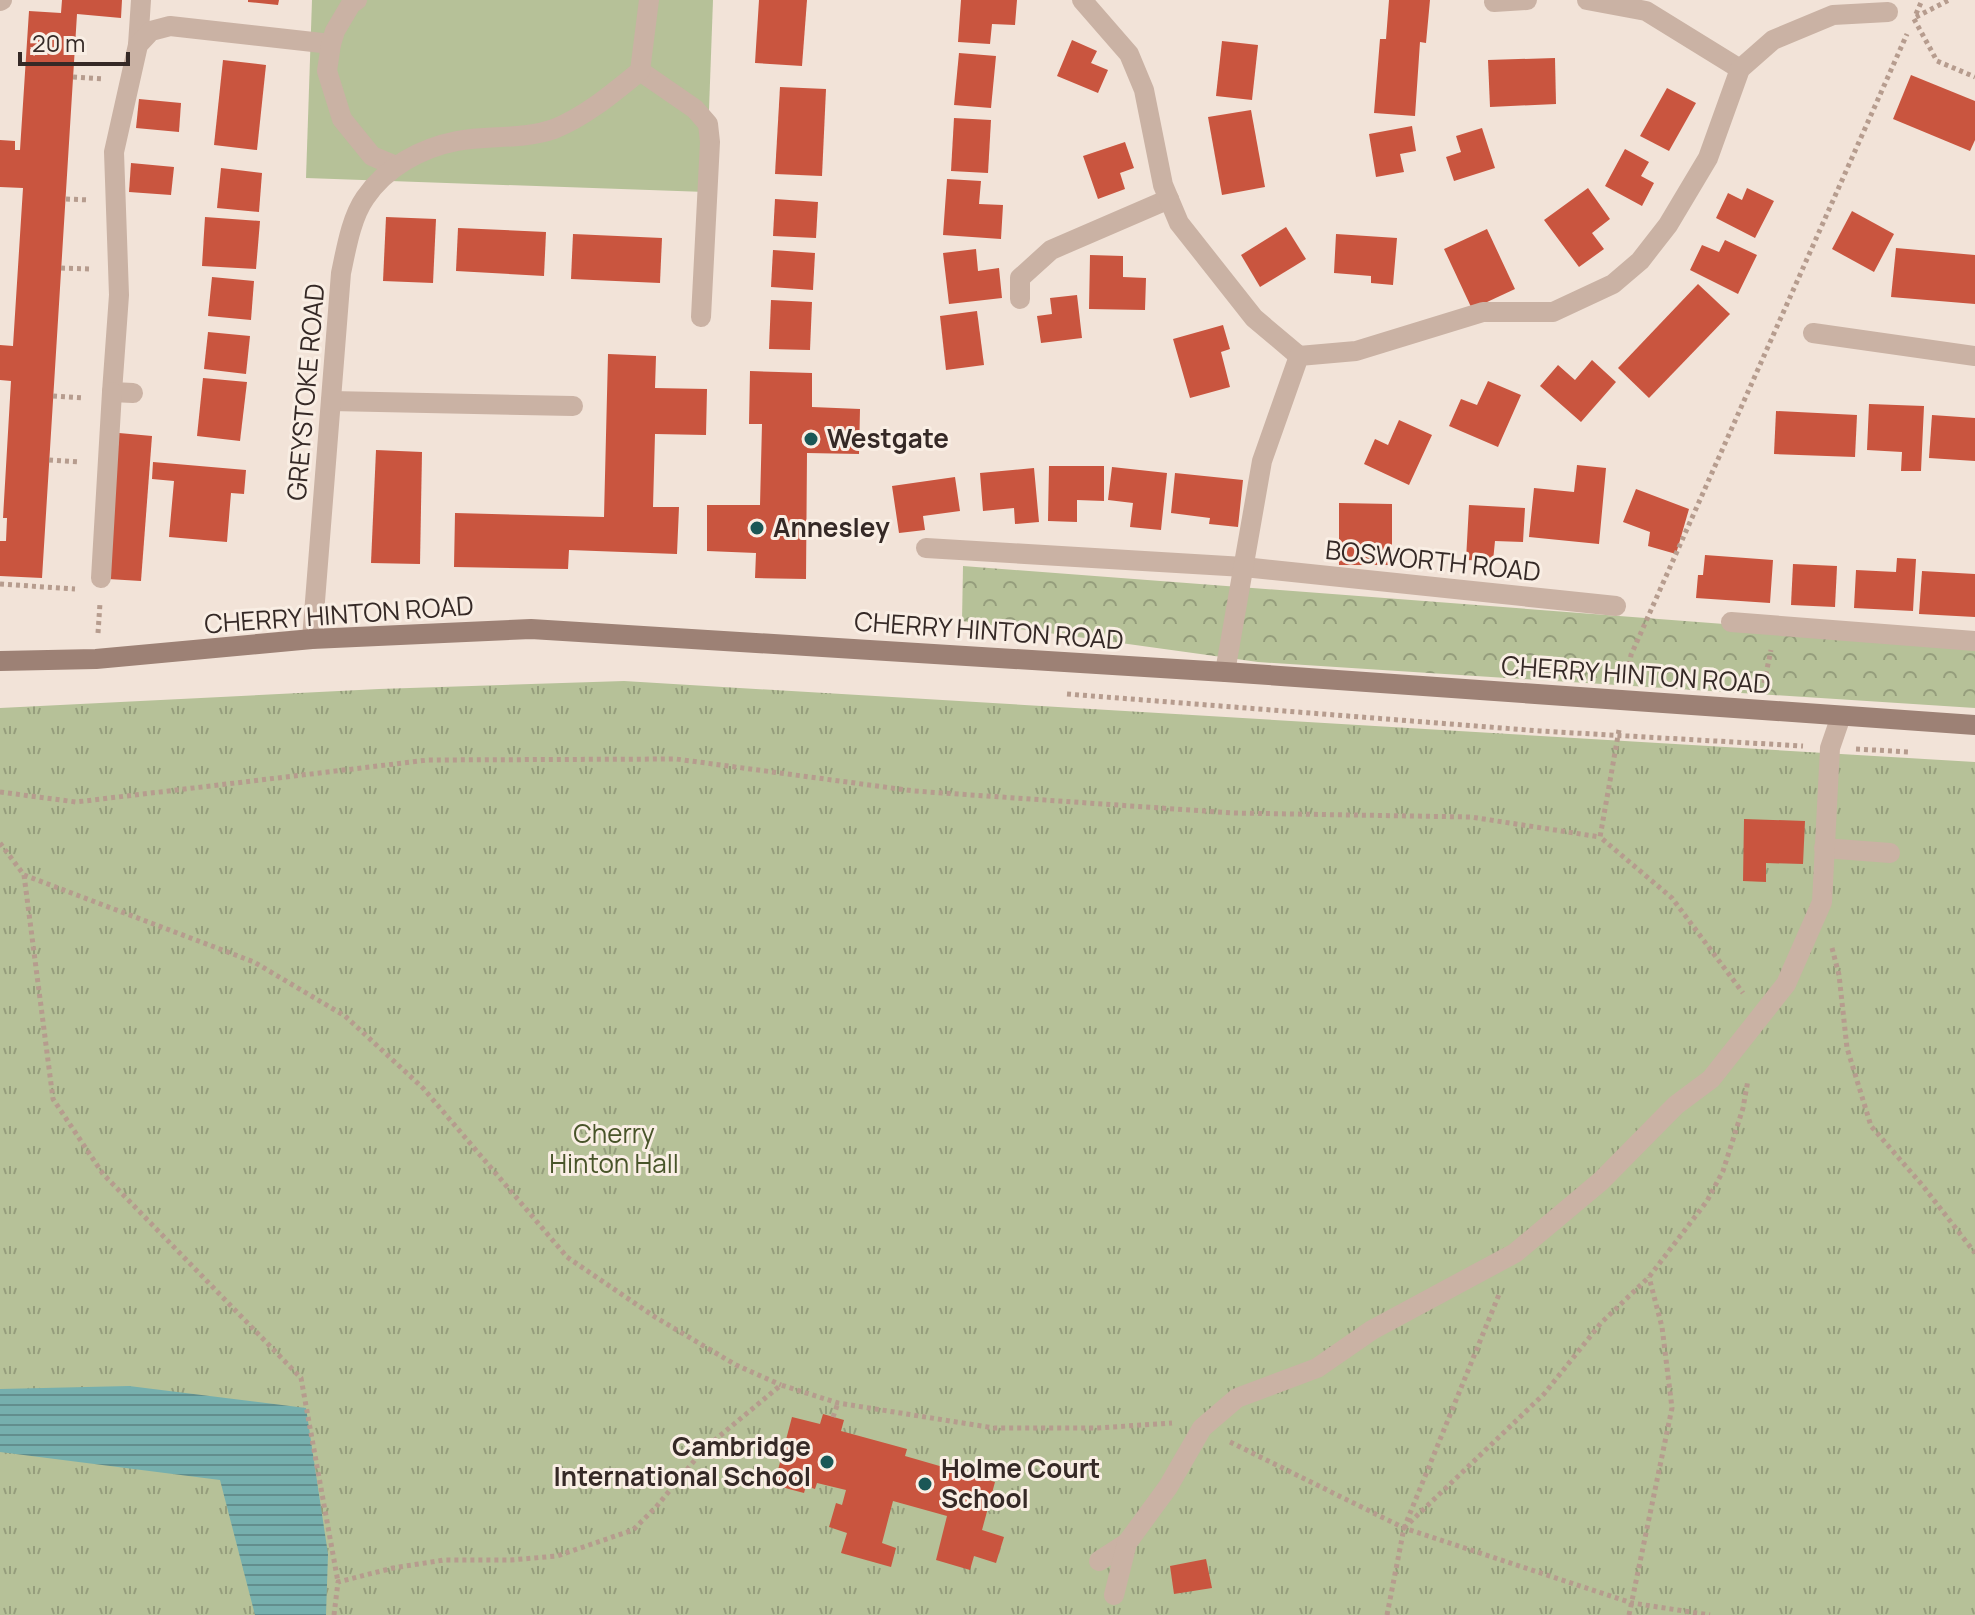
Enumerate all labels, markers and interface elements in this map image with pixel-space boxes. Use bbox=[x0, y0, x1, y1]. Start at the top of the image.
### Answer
scale bar bbox=[20, 16, 128, 66]
text: 20 m bbox=[32, 26, 85, 59]
street label: GREYSTOKE ROAD bbox=[278, 282, 332, 502]
place label: Westgate bbox=[827, 420, 949, 456]
marker: Westgate bbox=[802, 430, 820, 448]
place label: Annesley bbox=[773, 509, 890, 545]
marker: Annesley bbox=[748, 519, 766, 537]
street label: BOSWORTH ROAD bbox=[1324, 531, 1543, 589]
street label: CHERRY HINTON ROAD bbox=[203, 587, 475, 641]
street label: CHERRY HINTON ROAD bbox=[853, 603, 1125, 657]
street label: CHERRY HINTON ROAD bbox=[1500, 647, 1772, 701]
park label: Cherry Hinton Hall bbox=[549, 1115, 679, 1181]
place label: Cambridge International School bbox=[554, 1428, 811, 1494]
place label: Holme Court School bbox=[941, 1450, 1100, 1516]
marker: Cambridge International School bbox=[818, 1453, 836, 1471]
marker: Holme Court School bbox=[916, 1475, 934, 1493]

